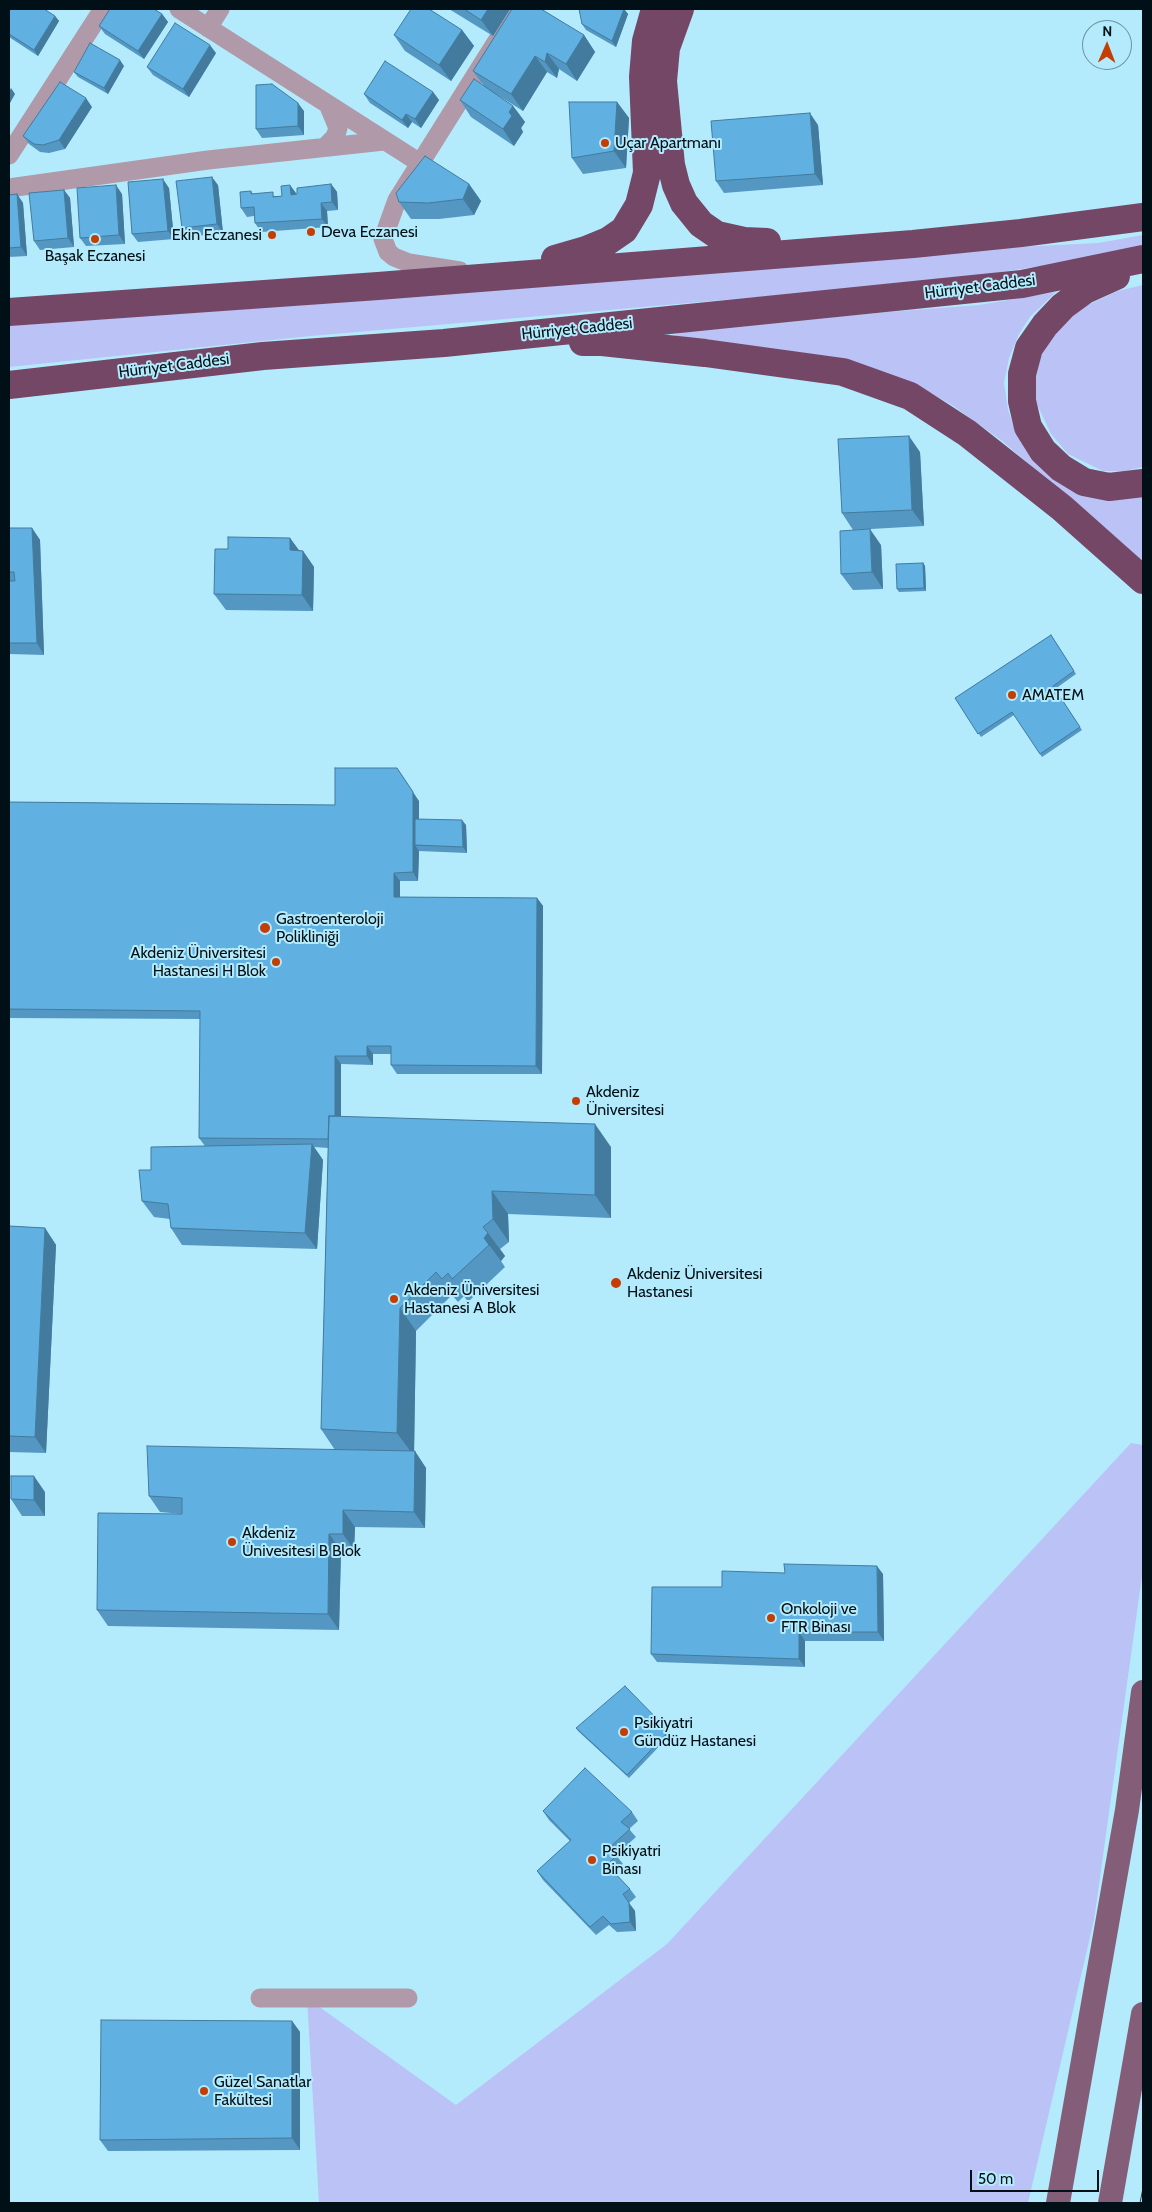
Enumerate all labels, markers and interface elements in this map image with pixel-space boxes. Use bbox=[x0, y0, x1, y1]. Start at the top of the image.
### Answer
north arrow bbox=[1082, 20, 1132, 70]
text: N bbox=[1102, 22, 1112, 40]
place label: Uçar Apartmanı bbox=[615, 133, 721, 153]
marker: Uçar Apartmanı bbox=[599, 137, 611, 149]
place label: Deva Eczanesi bbox=[321, 222, 418, 242]
place label: Ekin Eczanesi bbox=[172, 225, 262, 245]
marker: Deva Eczanesi bbox=[305, 226, 317, 238]
marker: Ekin Eczanesi bbox=[266, 229, 278, 241]
marker: Başak Eczanesi bbox=[89, 233, 101, 245]
place label: Başak Eczanesi bbox=[45, 246, 145, 266]
street label: Hürriyet Caddesi bbox=[923, 271, 1037, 303]
street label: Hürriyet Caddesi bbox=[520, 314, 634, 344]
street label: Hürriyet Caddesi bbox=[117, 350, 231, 382]
place label: AMATEM bbox=[1022, 685, 1084, 705]
marker: AMATEM bbox=[1006, 689, 1018, 701]
place label: Gastroenteroloji Polikliniği bbox=[276, 909, 384, 947]
marker: Gastroenteroloji Polikliniği bbox=[258, 921, 272, 935]
place label: Akdeniz Üniversitesi Hastanesi H Blok bbox=[131, 943, 266, 981]
marker: Akdeniz Üniversitesi Hastanesi H Blok bbox=[270, 956, 282, 968]
place label: Akdeniz Üniversitesi bbox=[586, 1082, 664, 1120]
marker: Akdeniz Üniversitesi bbox=[570, 1095, 582, 1107]
place label: Akdeniz Üniversitesi Hastanesi bbox=[627, 1264, 762, 1302]
marker: Akdeniz Üniversitesi Hastanesi bbox=[609, 1276, 623, 1290]
place label: Akdeniz Üniversitesi Hastanesi A Blok bbox=[404, 1280, 539, 1318]
marker: Akdeniz Üniversitesi Hastanesi A Blok bbox=[388, 1293, 400, 1305]
place label: Akdeniz Ünivesitesi B Blok bbox=[242, 1523, 361, 1561]
marker: Akdeniz Ünivesitesi B Blok bbox=[226, 1536, 238, 1548]
place label: Onkoloji ve FTR Binası bbox=[781, 1599, 857, 1637]
marker: Onkoloji ve FTR Binası bbox=[765, 1612, 777, 1624]
place label: Psikiyatri Gündüz Hastanesi bbox=[634, 1713, 756, 1751]
marker: Psikiyatri Gündüz Hastanesi bbox=[618, 1726, 630, 1738]
place label: Psikiyatri Binası bbox=[602, 1841, 661, 1879]
marker: Psikiyatri Binası bbox=[586, 1854, 598, 1866]
place label: Güzel Sanatlar Fakültesi bbox=[214, 2072, 311, 2110]
marker: Güzel Sanatlar Fakültesi bbox=[198, 2085, 210, 2097]
scale bar bbox=[972, 2160, 1101, 2192]
text: 50 m bbox=[978, 2170, 1013, 2188]

